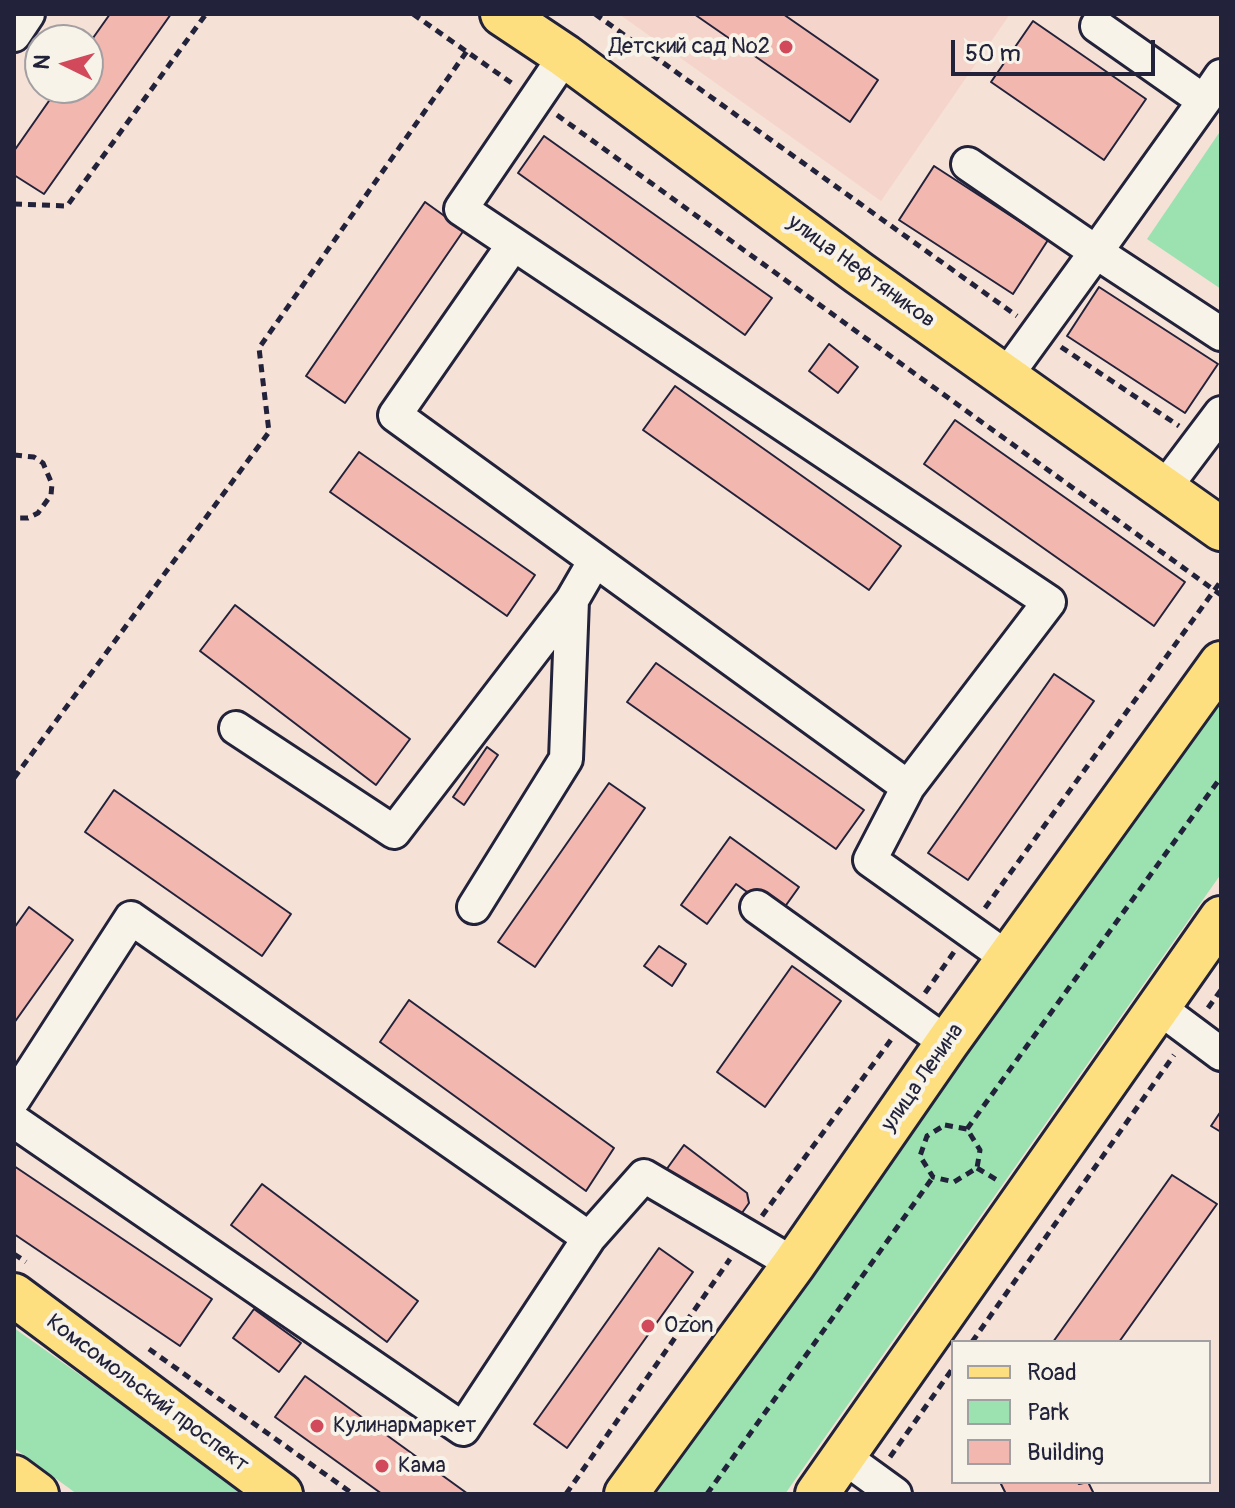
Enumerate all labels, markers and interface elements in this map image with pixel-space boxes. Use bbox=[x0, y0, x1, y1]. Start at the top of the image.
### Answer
north arrow bbox=[24, 24, 104, 104]
scale bar bbox=[955, 24, 1159, 74]
place label: Детский сад №2 bbox=[609, 34, 770, 60]
marker: Детский сад №2 bbox=[777, 38, 795, 56]
text: 50 m bbox=[965, 39, 1021, 68]
text: N bbox=[27, 53, 57, 71]
street label: улица Нефтяников bbox=[782, 210, 940, 334]
street label: улица Ленина bbox=[876, 1019, 970, 1137]
street label: Комсомольский проспект bbox=[41, 1309, 253, 1479]
place label: Ozon bbox=[664, 1313, 713, 1339]
marker: Ozon bbox=[639, 1317, 657, 1335]
legend bbox=[951, 1340, 1211, 1484]
text: Road bbox=[1027, 1358, 1077, 1387]
text: Park bbox=[1027, 1398, 1069, 1427]
place label: Кулинармаркет bbox=[333, 1413, 476, 1439]
marker: Кулинармаркет bbox=[308, 1417, 326, 1435]
text: Building bbox=[1027, 1438, 1104, 1467]
place label: Кама bbox=[398, 1453, 446, 1479]
marker: Кама bbox=[373, 1457, 391, 1475]

